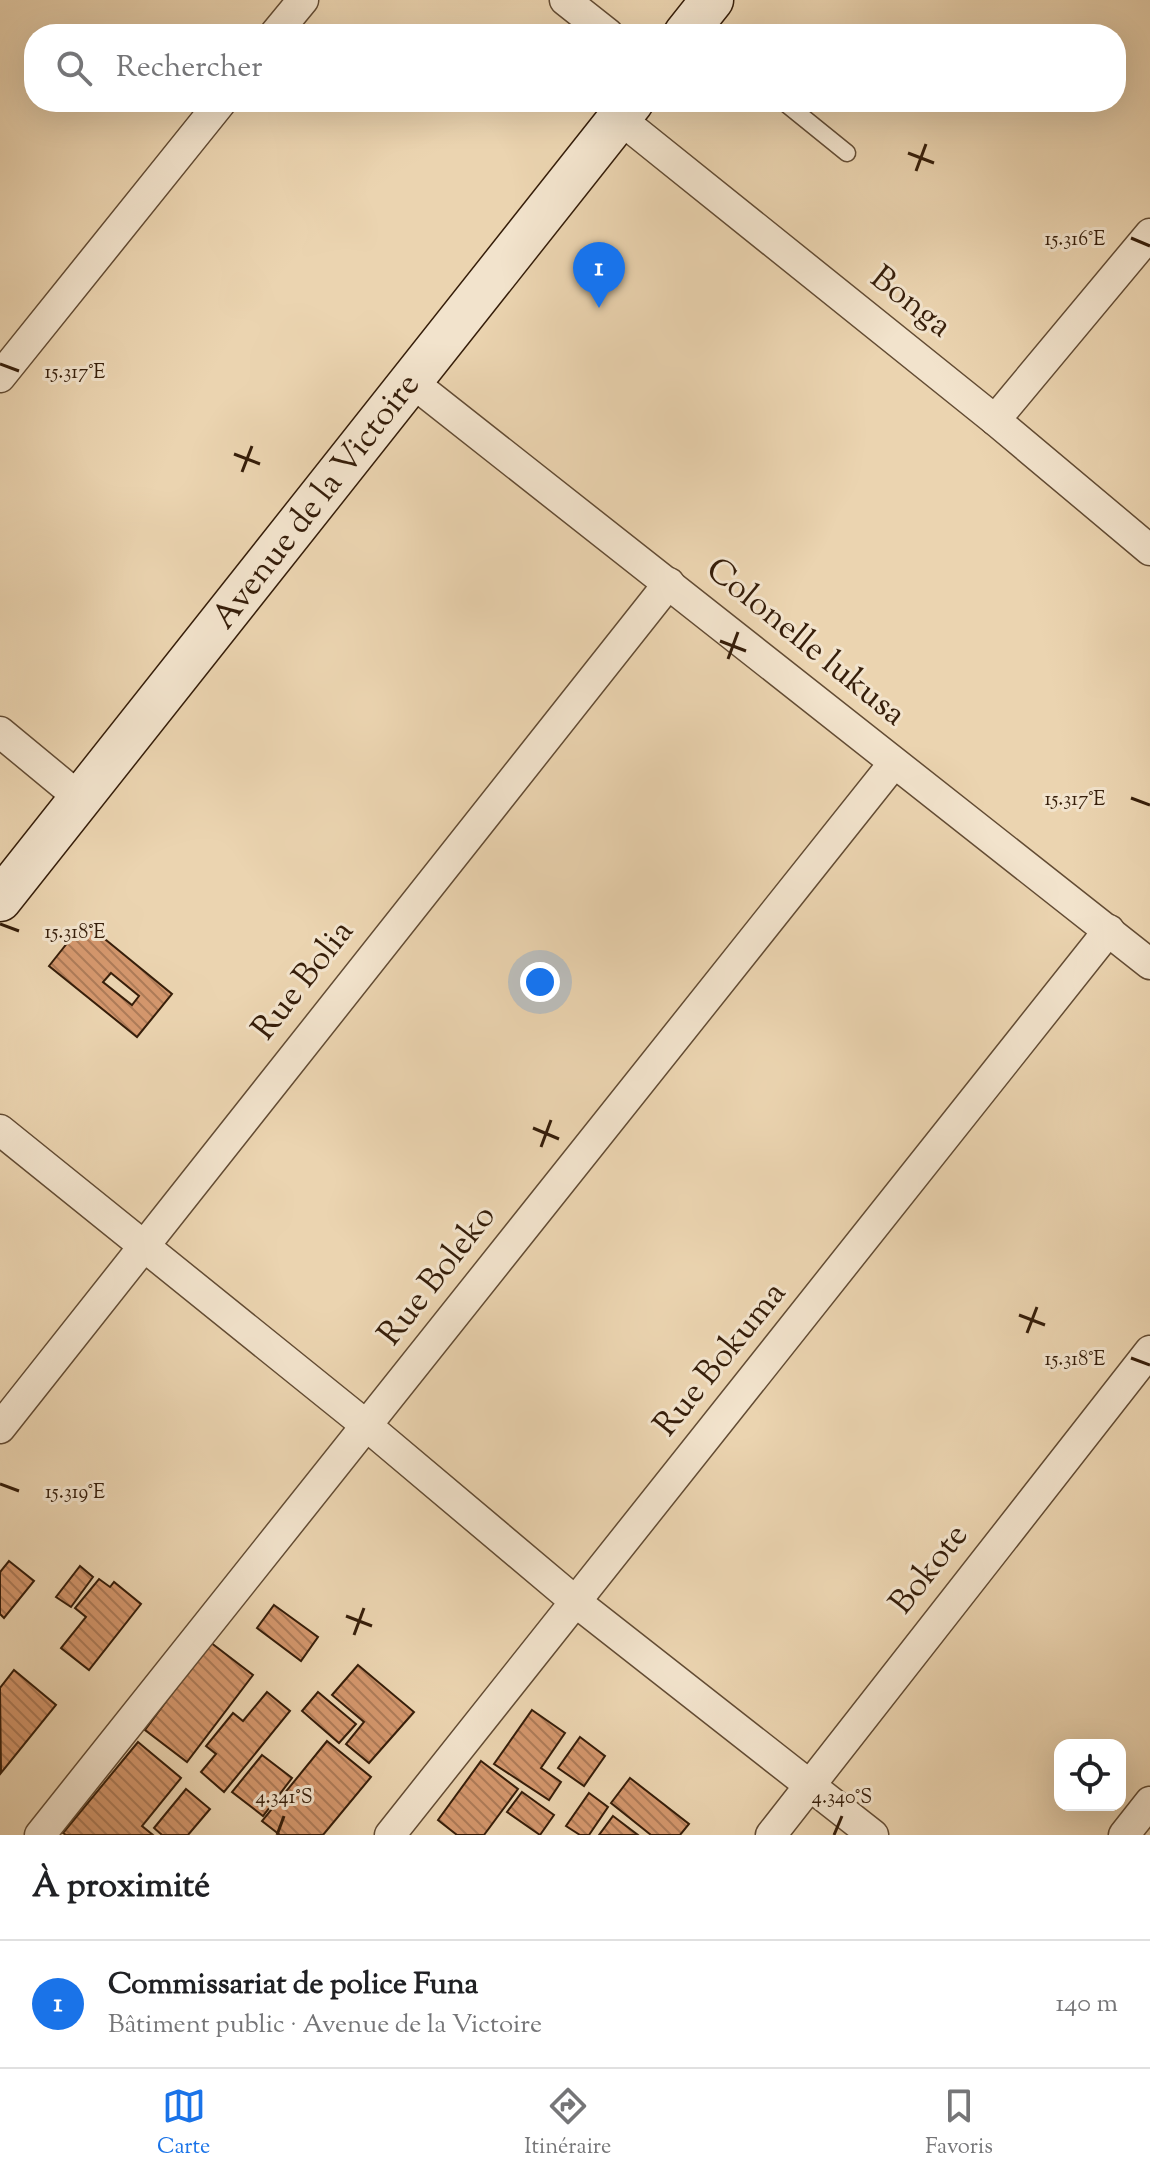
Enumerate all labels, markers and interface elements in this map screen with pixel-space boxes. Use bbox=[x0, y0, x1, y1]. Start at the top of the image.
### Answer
search box bbox=[24, 24, 1126, 112]
icon: search bbox=[52, 46, 96, 90]
text: Rechercher bbox=[116, 47, 263, 90]
text: 15.316°E bbox=[1045, 226, 1105, 255]
pin: 1 bbox=[573, 242, 625, 308]
street label: Bonga bbox=[859, 255, 961, 351]
text: 15.317°E bbox=[45, 359, 105, 388]
street label: Avenue de la Victoire bbox=[201, 363, 433, 641]
street label: Colonelle lukusa bbox=[694, 547, 916, 739]
text: 15.317°E bbox=[1045, 786, 1105, 815]
street label: Rue Bolia bbox=[241, 910, 367, 1052]
text: 15.318°E bbox=[45, 919, 105, 948]
your location bbox=[520, 962, 560, 1002]
street label: Rue Boleko bbox=[367, 1195, 509, 1357]
street label: Rue Bokuma bbox=[643, 1272, 799, 1448]
text: 15.318°E bbox=[1045, 1346, 1105, 1375]
text: 15.319°E bbox=[45, 1479, 105, 1508]
street label: Bokote bbox=[879, 1514, 981, 1626]
map controls bbox=[1054, 1739, 1126, 1811]
button: locate bbox=[1054, 1739, 1126, 1811]
text: 4.341°S bbox=[255, 1784, 313, 1813]
text: 4.340°S bbox=[812, 1784, 872, 1813]
text: À proximité bbox=[32, 1863, 210, 1912]
text: Commissariat de police Funa bbox=[108, 1964, 478, 2007]
text: 1 bbox=[54, 1986, 62, 2023]
text: 140 m bbox=[1055, 1986, 1118, 2023]
text: Bâtiment public · Avenue de la Victoire bbox=[108, 2007, 542, 2044]
tab: Carte bbox=[157, 2084, 210, 2164]
tab: Itinéraire bbox=[524, 2084, 611, 2164]
tab: Favoris bbox=[925, 2084, 993, 2164]

